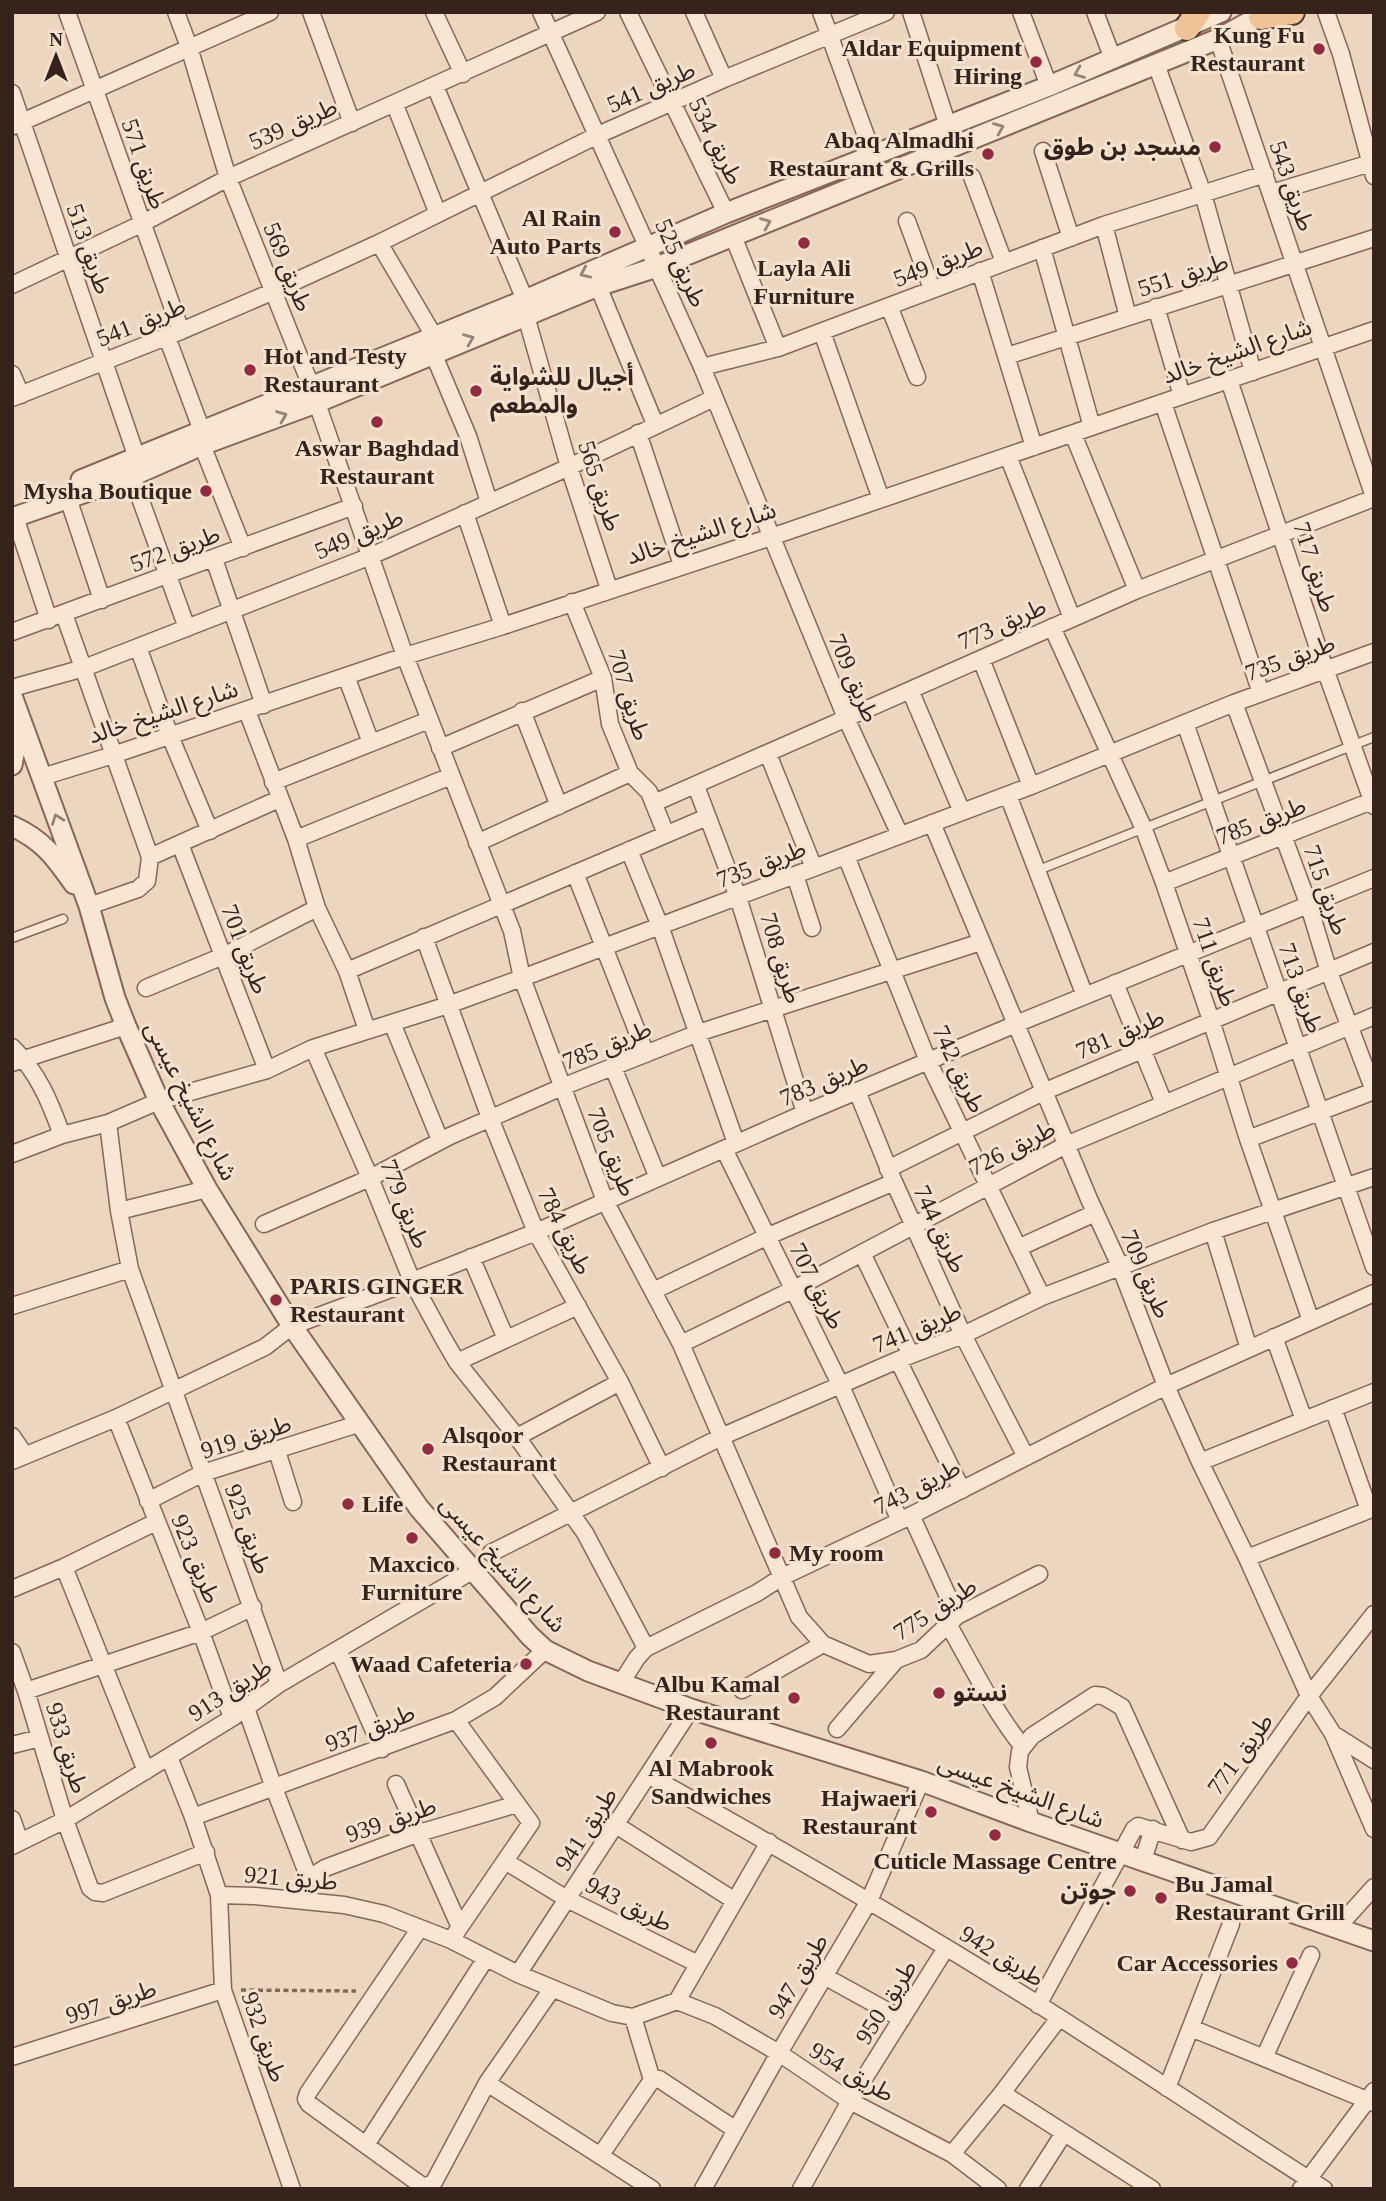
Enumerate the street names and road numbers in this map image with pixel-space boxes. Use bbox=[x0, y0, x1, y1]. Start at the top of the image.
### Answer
street label: طريق 541 bbox=[603, 56, 700, 120]
street label: طريق 539 bbox=[245, 93, 342, 157]
street label: طريق 534 bbox=[682, 93, 748, 190]
street label: طريق 571 bbox=[115, 116, 172, 213]
street label: طريق 543 bbox=[1263, 138, 1320, 235]
street label: طريق 513 bbox=[60, 201, 117, 298]
street label: طريق 525 bbox=[648, 215, 712, 312]
street label: طريق 569 bbox=[257, 219, 318, 316]
street label: طريق 549 bbox=[890, 234, 987, 294]
street label: طريق 551 bbox=[1134, 248, 1232, 304]
street label: طريق 541 bbox=[93, 292, 190, 353]
street label: شارع الشيخ خالد bbox=[1159, 313, 1316, 392]
street label: طريق 565 bbox=[571, 437, 627, 535]
street label: شارع الشيخ خالد bbox=[623, 497, 780, 573]
street label: طريق 549 bbox=[311, 504, 408, 566]
street label: طريق 717 bbox=[1286, 518, 1342, 616]
street label: طريق 572 bbox=[127, 521, 224, 579]
street label: طريق 773 bbox=[954, 593, 1051, 657]
street label: طريق 709 bbox=[822, 630, 884, 727]
street label: طريق 735 bbox=[1242, 630, 1339, 688]
street label: طريق 707 bbox=[601, 646, 655, 744]
street label: شارع الشيخ خالد bbox=[85, 676, 242, 752]
street label: طريق 785 bbox=[1213, 792, 1310, 852]
street label: طريق 735 bbox=[713, 835, 810, 895]
street label: طريق 715 bbox=[1297, 842, 1354, 939]
street label: طريق 701 bbox=[214, 901, 274, 998]
street label: طريق 708 bbox=[753, 909, 807, 1007]
street label: طريق 711 bbox=[1186, 914, 1242, 1011]
street label: طريق 713 bbox=[1272, 940, 1329, 1037]
street label: طريق 781 bbox=[1072, 1004, 1169, 1066]
street label: طريق 785 bbox=[559, 1015, 656, 1076]
street label: شارع الشيخ عيسى bbox=[136, 1017, 242, 1187]
street label: طريق 742 bbox=[926, 1021, 991, 1118]
street label: طريق 783 bbox=[776, 1051, 873, 1113]
street label: طريق 705 bbox=[581, 1104, 642, 1201]
street label: طريق 726 bbox=[964, 1115, 1061, 1183]
street label: طريق 779 bbox=[374, 1156, 435, 1253]
street label: طريق 744 bbox=[907, 1181, 972, 1278]
street label: طريق 784 bbox=[531, 1183, 597, 1280]
street label: طريق 709 bbox=[1114, 1226, 1176, 1323]
street label: طريق 707 bbox=[782, 1238, 850, 1335]
street label: طريق 741 bbox=[869, 1298, 966, 1360]
street label: طريق 919 bbox=[197, 1410, 295, 1466]
street label: طريق 743 bbox=[869, 1454, 966, 1522]
street label: طريق 925 bbox=[218, 1481, 276, 1578]
street label: شارع الشيخ عيسى bbox=[432, 1490, 571, 1640]
street label: طريق 923 bbox=[165, 1511, 226, 1608]
street label: طريق 775 bbox=[889, 1573, 982, 1647]
street label: طريق 913 bbox=[184, 1654, 277, 1728]
street label: طريق 933 bbox=[39, 1699, 93, 1797]
street label: طريق 937 bbox=[322, 1699, 419, 1759]
street label: طريق 771 bbox=[1202, 1708, 1280, 1801]
street label: شارع الشيخ عيسى bbox=[933, 1749, 1108, 1837]
street label: طريق 941 bbox=[550, 1783, 624, 1876]
street label: طريق 939 bbox=[343, 1792, 440, 1849]
street label: طريق 921 bbox=[243, 1861, 339, 1897]
street label: طريق 943 bbox=[580, 1871, 677, 1939]
street label: طريق 942 bbox=[954, 1920, 1049, 1994]
street label: طريق 947 bbox=[763, 1929, 835, 2024]
street label: طريق 950 bbox=[850, 1955, 924, 2050]
street label: طريق 997 bbox=[62, 1975, 160, 2031]
street label: طريق 932 bbox=[235, 1989, 292, 2086]
street label: طريق 954 bbox=[804, 2037, 899, 2109]

